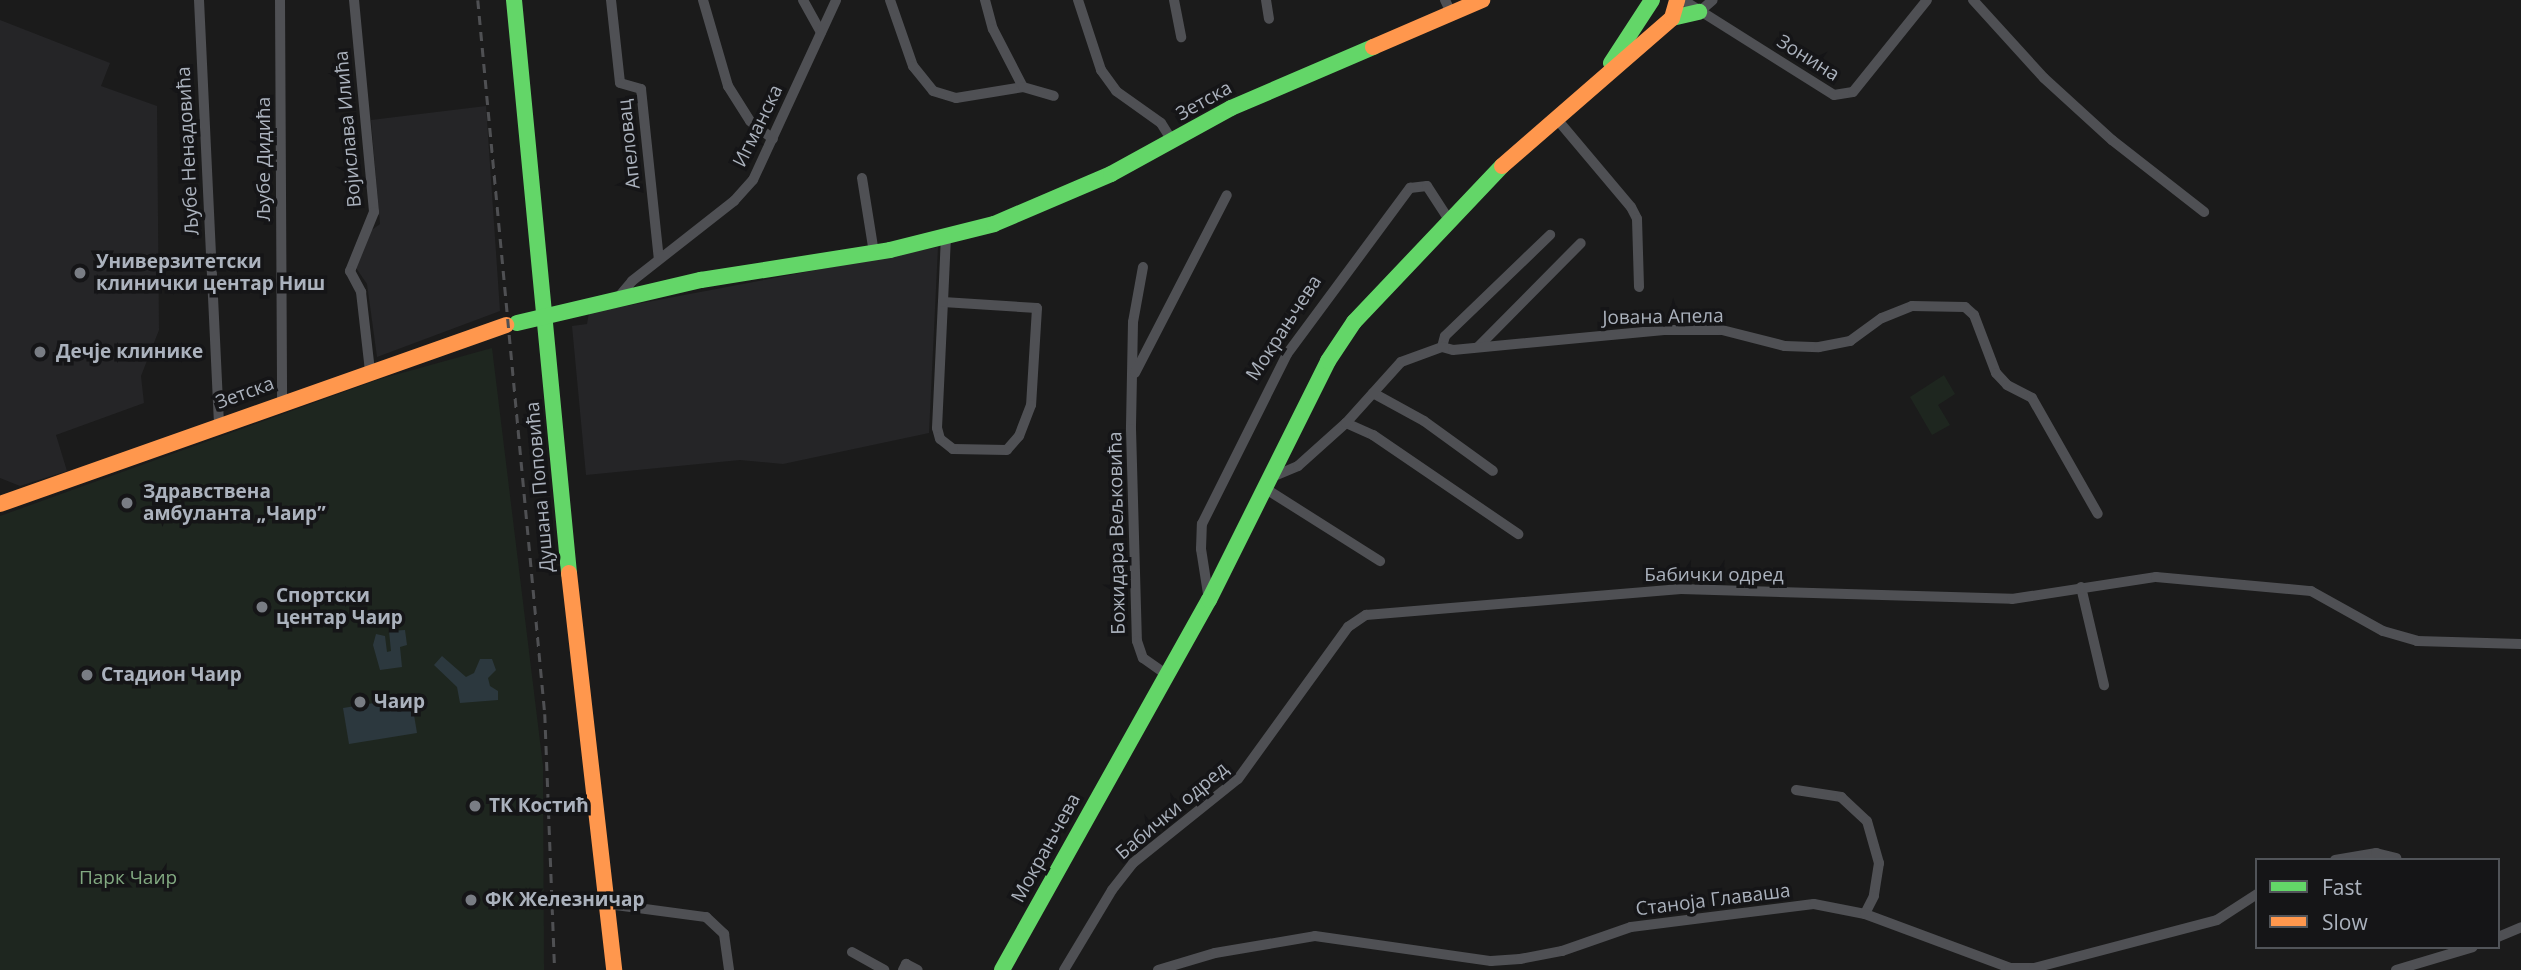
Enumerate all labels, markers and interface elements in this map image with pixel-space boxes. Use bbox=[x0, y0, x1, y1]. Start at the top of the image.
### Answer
street label: Зонина bbox=[1773, 30, 1843, 86]
street label: Војислава Илића bbox=[330, 50, 366, 208]
street label: Љубе Ненадовића bbox=[172, 66, 204, 236]
street label: Зетска bbox=[1172, 76, 1236, 126]
street label: Игманска bbox=[728, 81, 788, 171]
street label: Љубе Дидића bbox=[253, 97, 275, 221]
street label: Апеловац bbox=[613, 98, 645, 190]
place label: Универзитетски клинички центар Ниш bbox=[96, 251, 325, 295]
marker: Универзитетски клинички центар Ниш bbox=[70, 263, 90, 283]
street label: Мокрањчева bbox=[1241, 271, 1327, 385]
street label: Јована Апела bbox=[1602, 305, 1724, 329]
place label: Дечје клинике bbox=[56, 341, 203, 363]
marker: Дечје клинике bbox=[30, 342, 50, 362]
street label: Зетска bbox=[213, 372, 277, 414]
street label: Душана Поповића bbox=[521, 401, 559, 573]
street label: Божидара Вељковића bbox=[1104, 431, 1130, 635]
place label: Здравствена амбуланта „Чаир” bbox=[143, 481, 326, 525]
marker: Здравствена амбуланта „Чаир” bbox=[117, 493, 137, 513]
street label: Бабички одред bbox=[1644, 564, 1784, 586]
place label: Спортски центар Чаир bbox=[276, 585, 403, 629]
marker: Спортски центар Чаир bbox=[254, 599, 270, 615]
place label: Стадион Чаир bbox=[101, 664, 242, 686]
marker: Стадион Чаир bbox=[79, 667, 95, 683]
place label: Чаир bbox=[374, 691, 425, 713]
marker: Чаир bbox=[352, 694, 368, 710]
street label: Бабички одред bbox=[1111, 757, 1233, 865]
street label: Мокрањчева bbox=[1007, 790, 1085, 906]
place label: ТК Костић bbox=[489, 795, 589, 817]
marker: ТК Костић bbox=[467, 798, 483, 814]
legend bbox=[2255, 858, 2500, 949]
park label: Парк Чаир bbox=[79, 867, 177, 889]
text: Fast bbox=[2322, 873, 2362, 901]
street label: Станоја Главаша bbox=[1634, 879, 1792, 921]
place label: ФК Железничар bbox=[485, 889, 644, 911]
marker: ФК Железничар bbox=[463, 892, 479, 908]
text: Slow bbox=[2322, 908, 2368, 936]

